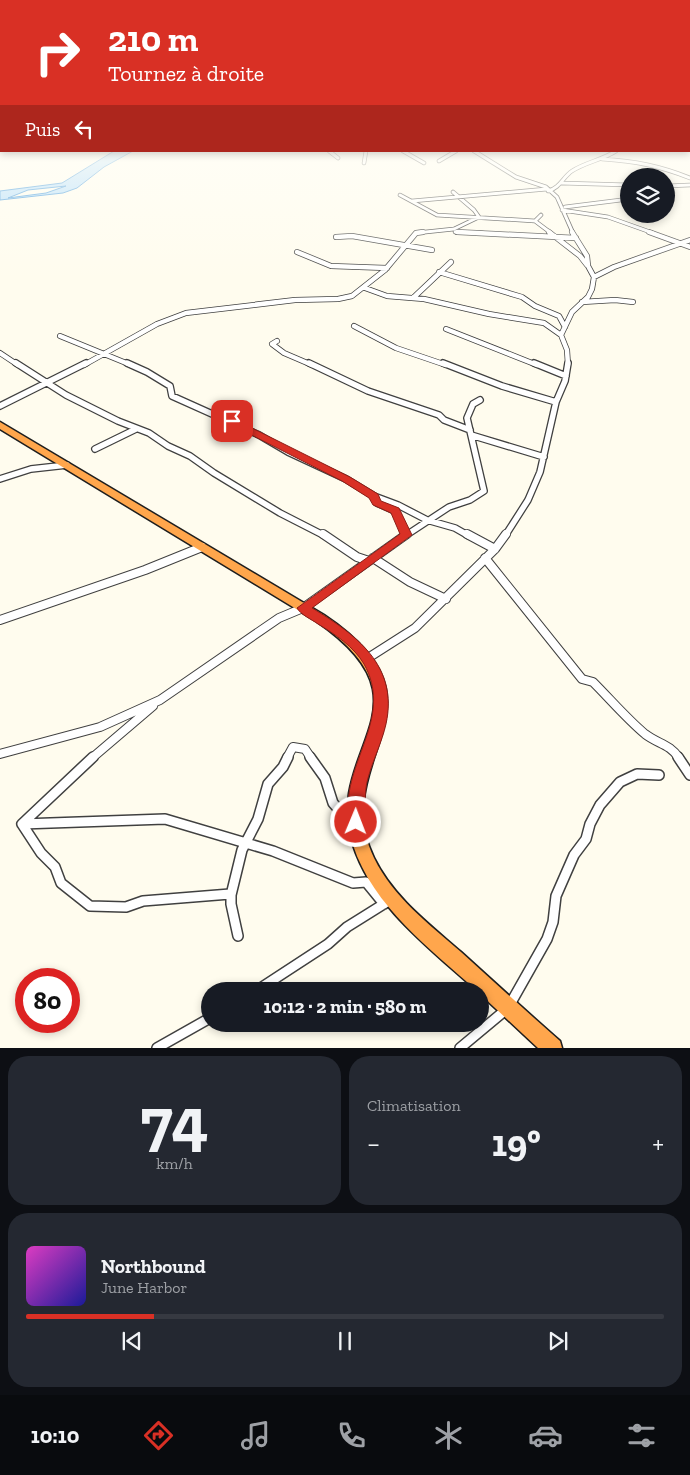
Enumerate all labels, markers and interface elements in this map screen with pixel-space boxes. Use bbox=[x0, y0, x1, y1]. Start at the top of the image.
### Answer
text: 210 m bbox=[108, 18, 198, 60]
icon: right bbox=[25, 20, 90, 85]
text: Tournez à droite bbox=[108, 60, 264, 87]
icon: left bbox=[70, 115, 98, 143]
text: Puis bbox=[25, 118, 60, 141]
map controls bbox=[620, 168, 675, 223]
button: layers bbox=[620, 168, 675, 223]
pin bbox=[211, 400, 253, 442]
icon: arrive bbox=[218, 407, 246, 435]
position arrow bbox=[329, 795, 381, 847]
speed limit sign: 80 bbox=[15, 968, 80, 1033]
text: 10:12 · 2 min · 580 m bbox=[264, 995, 426, 1018]
text: 74 bbox=[140, 1082, 209, 1160]
text: Climatisation bbox=[367, 1096, 461, 1115]
text: 19° bbox=[492, 1120, 541, 1166]
text: − bbox=[367, 1127, 380, 1160]
text: + bbox=[652, 1127, 664, 1160]
text: km/h bbox=[156, 1154, 193, 1173]
text: Northbound bbox=[101, 1255, 206, 1278]
text: June Harbor bbox=[101, 1278, 187, 1297]
icon: previous bbox=[118, 1327, 146, 1355]
icon: pause bbox=[331, 1327, 359, 1355]
icon: next bbox=[544, 1327, 572, 1355]
icon: directions bbox=[141, 1418, 176, 1453]
icon: music bbox=[238, 1418, 273, 1453]
icon: phone bbox=[334, 1418, 369, 1453]
icon: climate bbox=[431, 1418, 466, 1453]
icon: car bbox=[528, 1418, 563, 1453]
icon: filters bbox=[624, 1418, 659, 1453]
text: 10:10 bbox=[31, 1422, 79, 1449]

